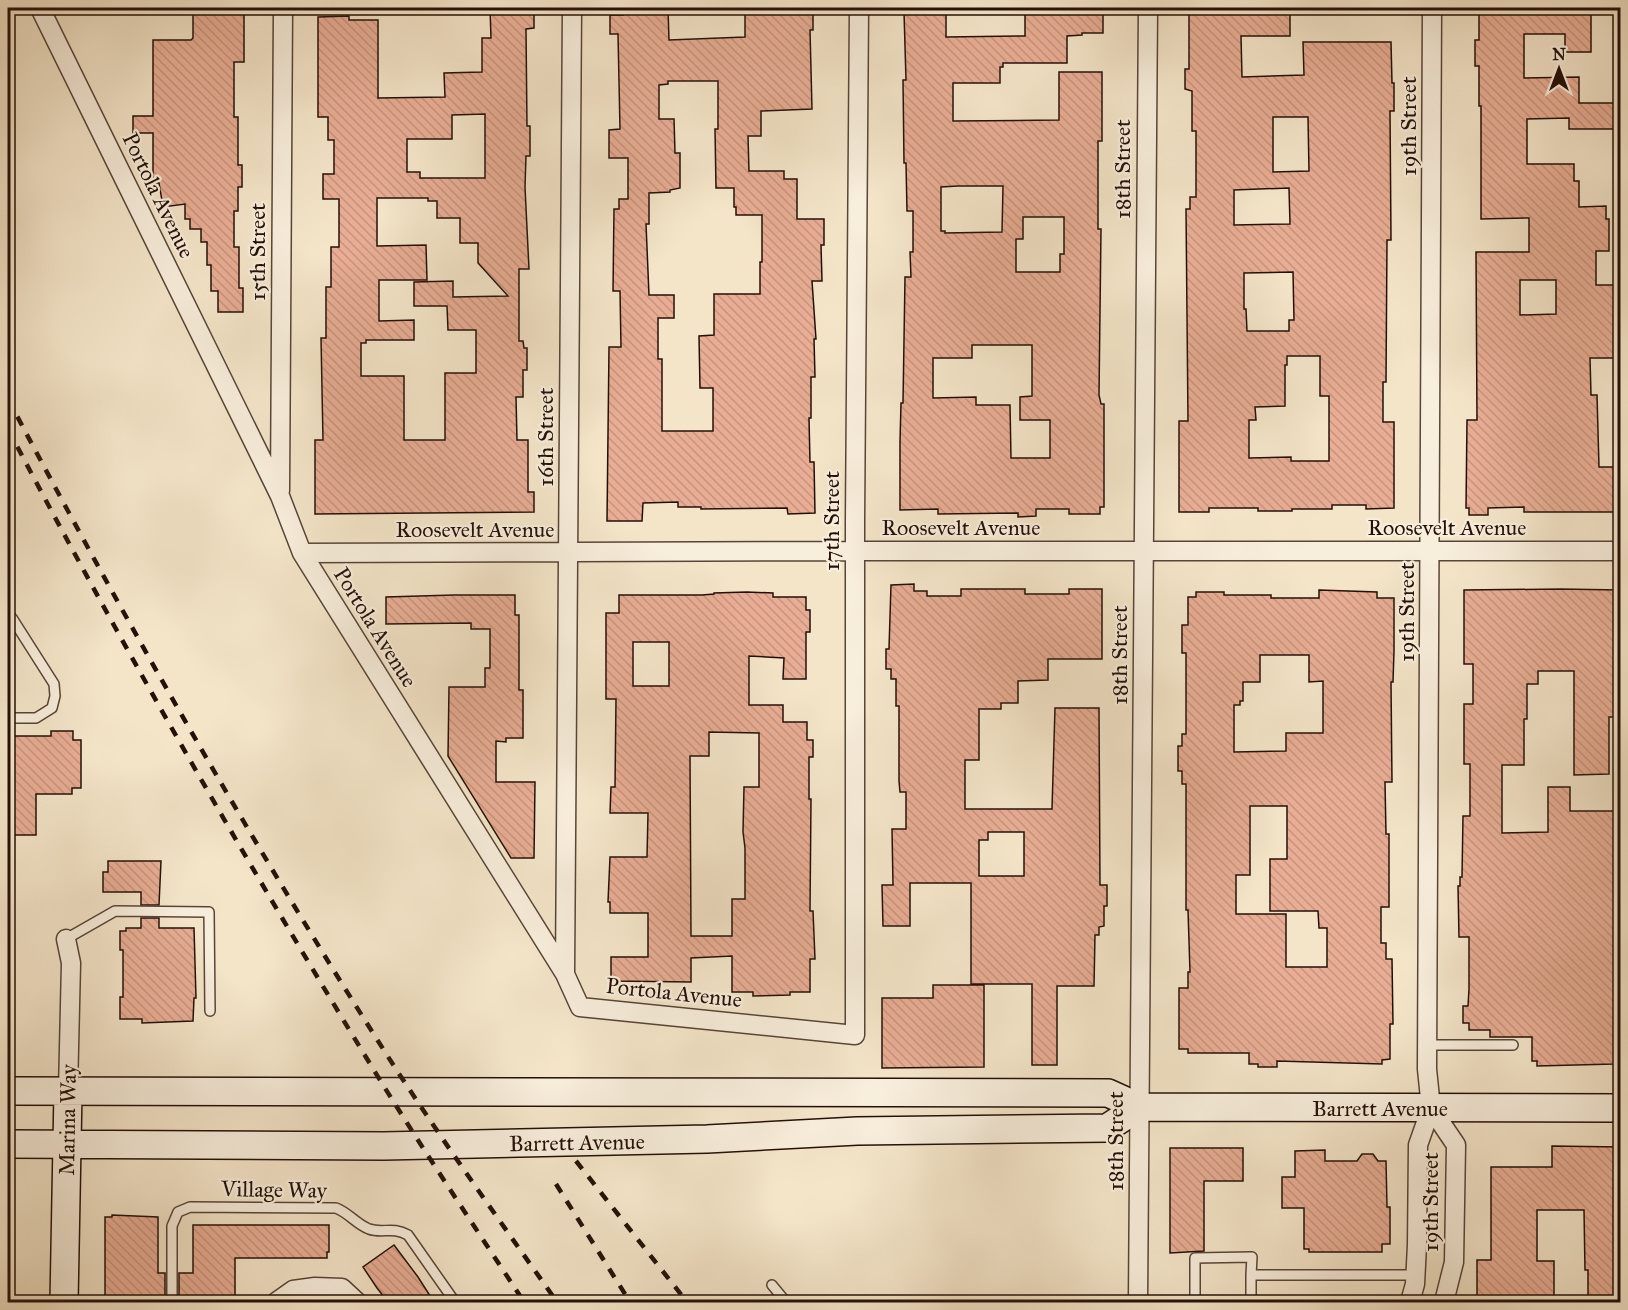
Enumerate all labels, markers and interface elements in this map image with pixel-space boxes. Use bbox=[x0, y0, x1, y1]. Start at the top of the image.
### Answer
north arrow bbox=[1529, 39, 1589, 99]
text: N bbox=[1552, 45, 1566, 64]
street label: 19th Street bbox=[1395, 76, 1422, 176]
street label: 18th Street bbox=[1109, 119, 1136, 219]
street label: Portola Avenue bbox=[117, 128, 201, 262]
street label: 15th Street bbox=[244, 203, 271, 301]
street label: 16th Street bbox=[532, 387, 559, 487]
street label: 17th Street bbox=[818, 471, 845, 571]
street label: Roosevelt Avenue bbox=[882, 514, 1040, 541]
street label: Roosevelt Avenue bbox=[1368, 514, 1526, 541]
street label: Roosevelt Avenue bbox=[396, 516, 554, 543]
street label: Portola Avenue bbox=[328, 562, 423, 692]
street label: 19th Street bbox=[1393, 562, 1420, 662]
street label: 18th Street bbox=[1106, 605, 1133, 705]
street label: Portola Avenue bbox=[605, 972, 743, 1013]
street label: Marina Way bbox=[53, 1063, 82, 1176]
street label: 18th Street bbox=[1102, 1091, 1129, 1191]
street label: Barrett Avenue bbox=[1312, 1095, 1448, 1122]
street label: Barrett Avenue bbox=[509, 1128, 645, 1157]
street label: 19th Street bbox=[1417, 1152, 1444, 1252]
street label: Village Way bbox=[220, 1175, 328, 1204]

